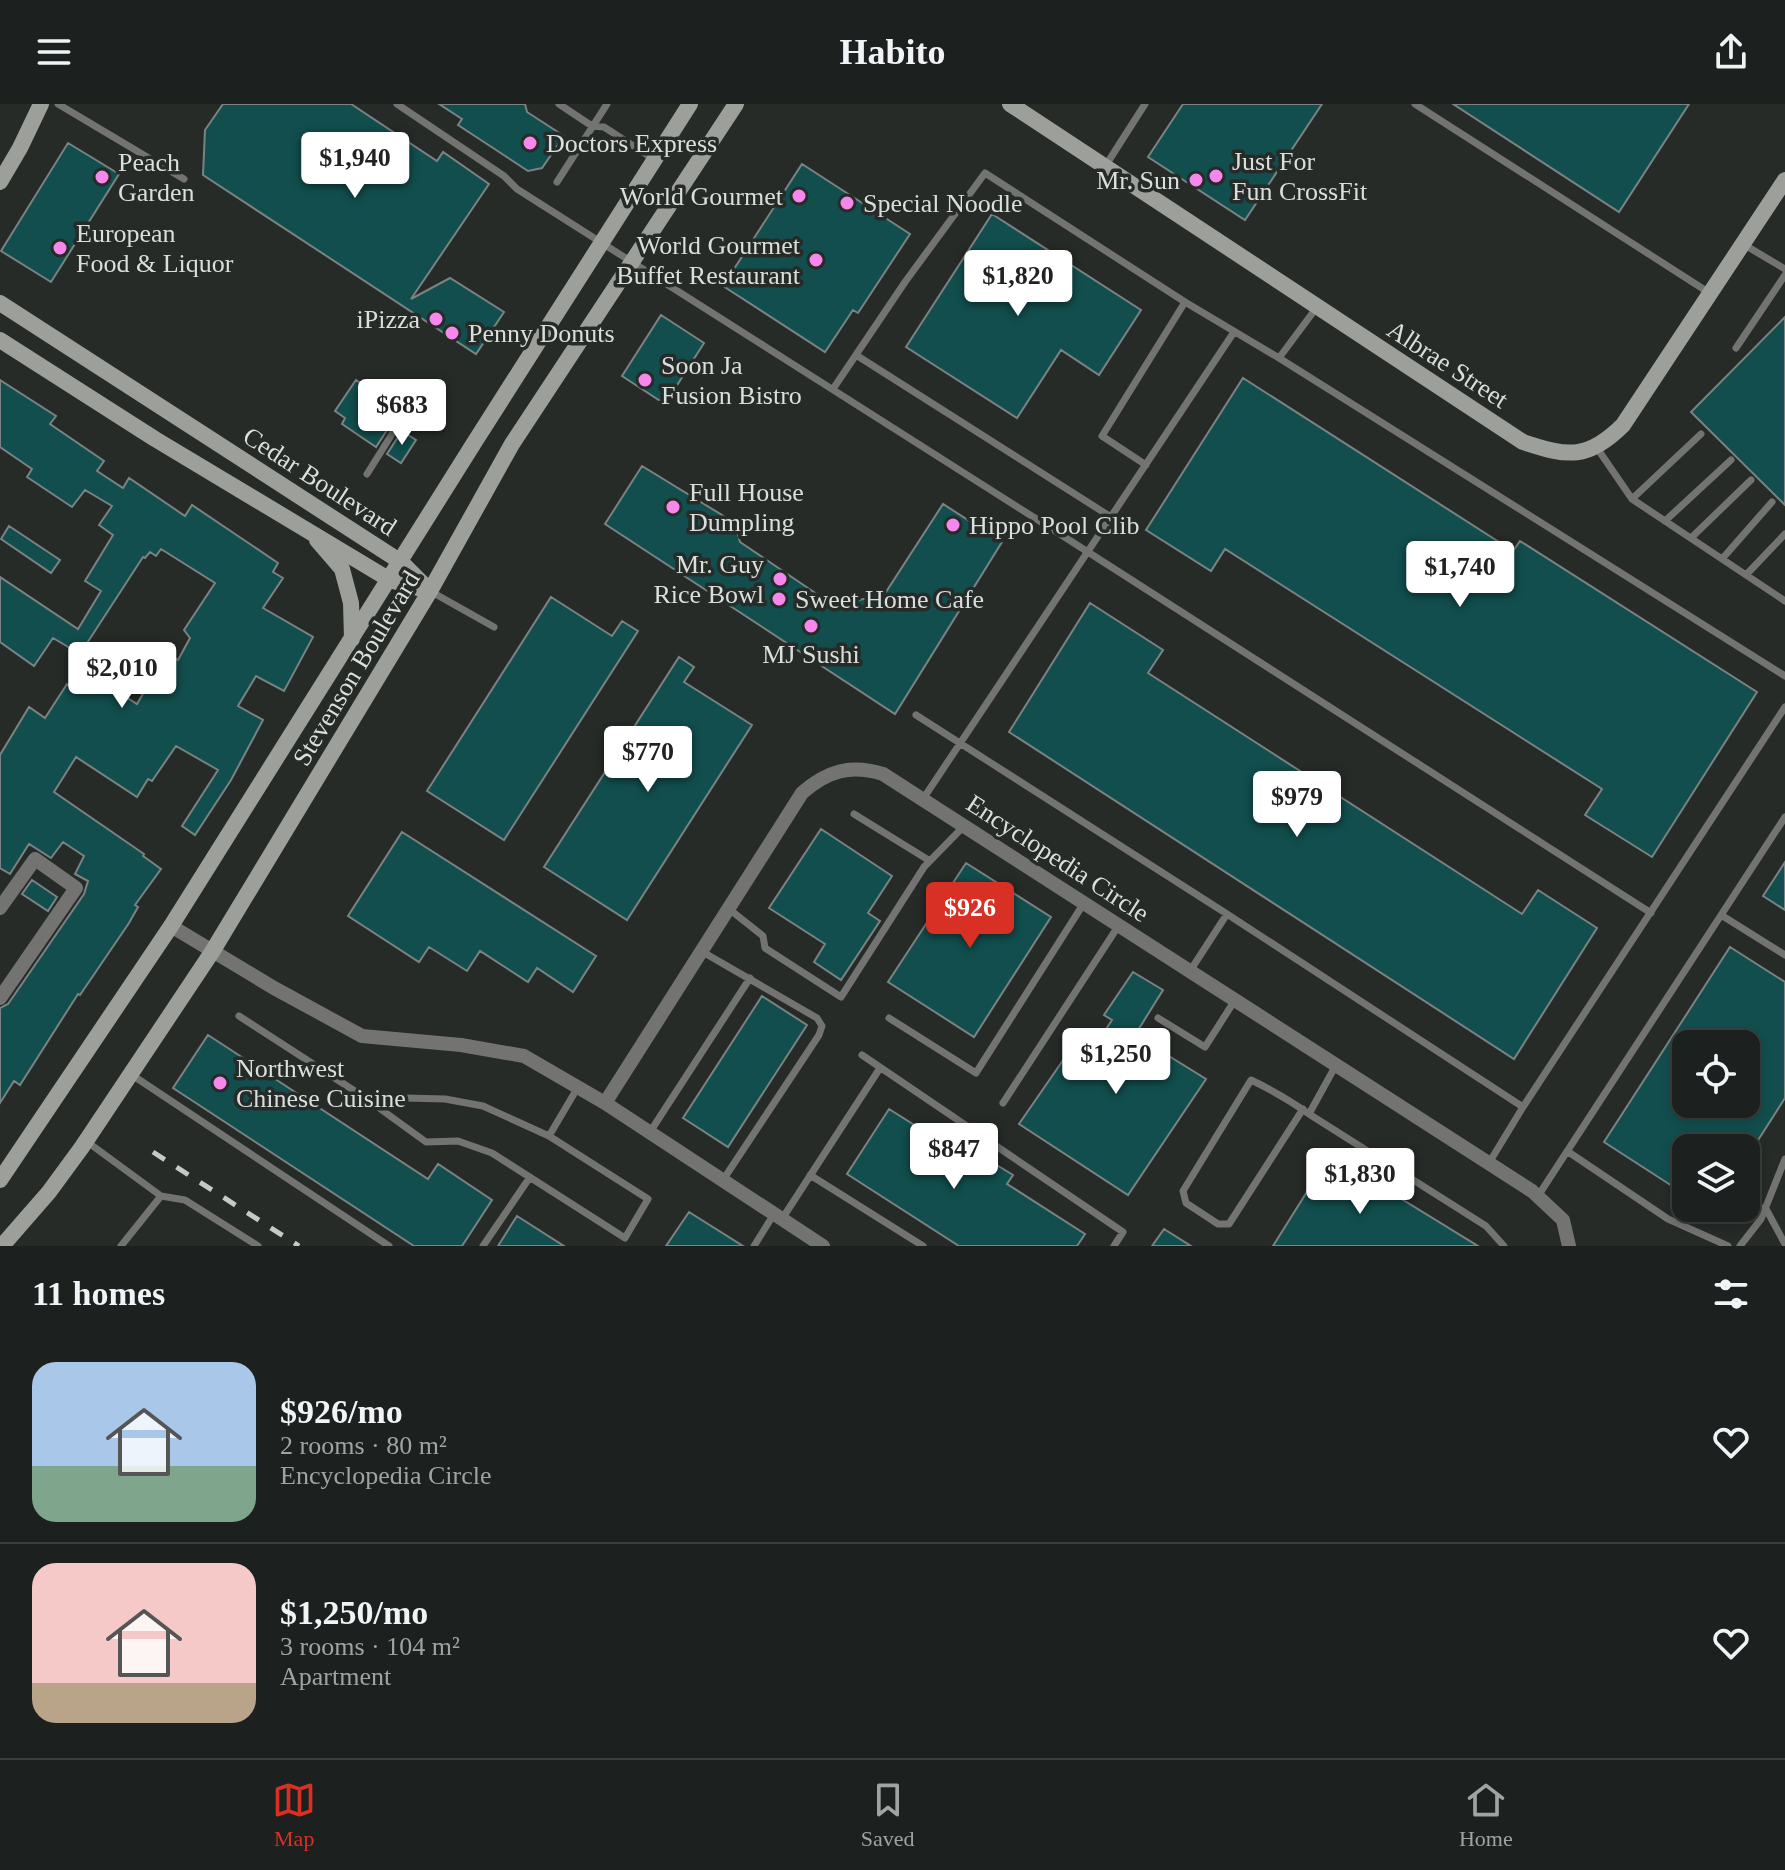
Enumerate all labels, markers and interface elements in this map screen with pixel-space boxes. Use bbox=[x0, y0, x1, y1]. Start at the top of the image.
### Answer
icon: menu bbox=[32, 30, 76, 74]
icon: share bbox=[1709, 30, 1753, 74]
text: Habito bbox=[839, 32, 946, 72]
place label: Doctors Express bbox=[546, 129, 717, 158]
pin: $1,940 bbox=[290, 132, 420, 200]
marker: Doctors Express bbox=[521, 134, 539, 152]
text: $1,940 bbox=[319, 143, 391, 172]
place label: Just For Fun CrossFit bbox=[1232, 147, 1368, 206]
place label: Peach Garden bbox=[118, 148, 195, 207]
place label: Mr. Sun bbox=[1096, 166, 1180, 195]
marker: Just For Fun CrossFit bbox=[1207, 167, 1225, 185]
marker: Peach Garden bbox=[93, 168, 111, 186]
marker: Mr. Sun bbox=[1187, 171, 1205, 189]
place label: World Gourmet bbox=[620, 182, 784, 211]
marker: World Gourmet bbox=[790, 187, 808, 205]
place label: Special Noodle bbox=[863, 189, 1023, 218]
marker: Special Noodle bbox=[838, 194, 856, 212]
place label: European Food & Liquor bbox=[76, 219, 234, 278]
place label: World Gourmet Buffet Restaurant bbox=[616, 231, 801, 290]
marker: European Food & Liquor bbox=[51, 239, 69, 257]
pin: $1,820 bbox=[953, 250, 1083, 318]
marker: World Gourmet Buffet Restaurant bbox=[807, 251, 825, 269]
text: $1,820 bbox=[982, 261, 1054, 290]
place label: iPizza bbox=[356, 305, 420, 334]
marker: iPizza bbox=[427, 310, 445, 328]
street label: Albrae Street bbox=[1382, 315, 1514, 415]
place label: Penny Donuts bbox=[468, 319, 615, 348]
marker: Penny Donuts bbox=[443, 324, 461, 342]
place label: Soon Ja Fusion Bistro bbox=[661, 351, 802, 410]
marker: Soon Ja Fusion Bistro bbox=[636, 371, 654, 389]
pin: $683 bbox=[355, 379, 449, 447]
text: $683 bbox=[376, 390, 428, 419]
street label: Cedar Boulevard bbox=[238, 421, 402, 542]
place label: Full House Dumpling bbox=[689, 478, 804, 537]
marker: Full House Dumpling bbox=[664, 498, 682, 516]
place label: Hippo Pool Clib bbox=[969, 511, 1139, 540]
marker: Hippo Pool Clib bbox=[944, 516, 962, 534]
pin: $1,740 bbox=[1395, 541, 1525, 609]
place label: Mr. Guy Rice Bowl bbox=[654, 550, 764, 609]
text: $1,740 bbox=[1424, 552, 1496, 581]
street label: Stevenson Boulevard bbox=[287, 566, 426, 771]
marker: Mr. Guy Rice Bowl bbox=[771, 570, 789, 588]
place label: Sweet Home Cafe bbox=[795, 585, 984, 614]
marker: Sweet Home Cafe bbox=[770, 590, 788, 608]
marker: MJ Sushi bbox=[802, 617, 820, 635]
place label: MJ Sushi bbox=[762, 640, 860, 669]
pin: $2,010 bbox=[57, 642, 187, 710]
text: $2,010 bbox=[86, 653, 158, 682]
pin: $770 bbox=[601, 726, 695, 794]
text: $770 bbox=[622, 737, 674, 766]
pin: $979 bbox=[1250, 771, 1344, 839]
text: $979 bbox=[1271, 782, 1323, 811]
street label: Encyclopedia Circle bbox=[961, 789, 1154, 928]
pin: $926 bbox=[923, 882, 1017, 950]
text: $926 bbox=[944, 893, 996, 922]
pin: $1,250 bbox=[1051, 1028, 1181, 1096]
map controls bbox=[1672, 1030, 1760, 1222]
button: locate bbox=[1672, 1030, 1760, 1118]
text: $1,250 bbox=[1080, 1039, 1152, 1068]
place label: Northwest Chinese Cuisine bbox=[236, 1054, 406, 1113]
marker: Northwest Chinese Cuisine bbox=[211, 1074, 229, 1092]
pin: $847 bbox=[907, 1123, 1001, 1191]
text: $847 bbox=[928, 1134, 980, 1163]
button: layers bbox=[1672, 1134, 1760, 1222]
pin: $1,830 bbox=[1295, 1148, 1425, 1216]
text: $1,830 bbox=[1324, 1159, 1396, 1188]
icon: filters bbox=[1709, 1272, 1753, 1316]
text: 11 homes bbox=[32, 1275, 165, 1312]
text: $926/mo bbox=[280, 1393, 403, 1430]
icon: home bbox=[96, 1394, 192, 1490]
icon: heart bbox=[1709, 1420, 1753, 1464]
text: 2 rooms · 80 m² bbox=[280, 1431, 447, 1460]
text: Encyclopedia Circle bbox=[280, 1461, 492, 1490]
text: $1,250/mo bbox=[280, 1594, 428, 1631]
icon: home bbox=[96, 1595, 192, 1691]
icon: heart bbox=[1709, 1621, 1753, 1665]
text: 3 rooms · 104 m² bbox=[280, 1632, 460, 1661]
text: Apartment bbox=[280, 1662, 391, 1691]
tab: Map bbox=[272, 1778, 316, 1852]
tab: Saved bbox=[861, 1778, 914, 1852]
tab: Home bbox=[1459, 1778, 1513, 1852]

